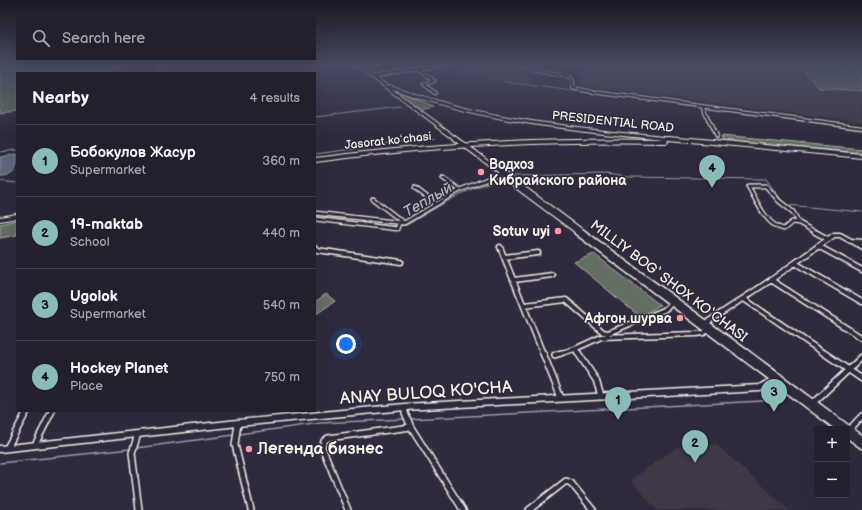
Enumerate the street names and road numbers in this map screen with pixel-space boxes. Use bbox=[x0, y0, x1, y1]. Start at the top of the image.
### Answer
street label: PRESIDENTIAL ROAD bbox=[551, 108, 675, 136]
street label: Jasorat koʻchasi bbox=[344, 129, 432, 153]
street label: MILLIY BOG‘ SHOX KO‘CHASI bbox=[587, 216, 751, 346]
street label: ANAY BULOQ KO'CHA bbox=[339, 377, 514, 409]

